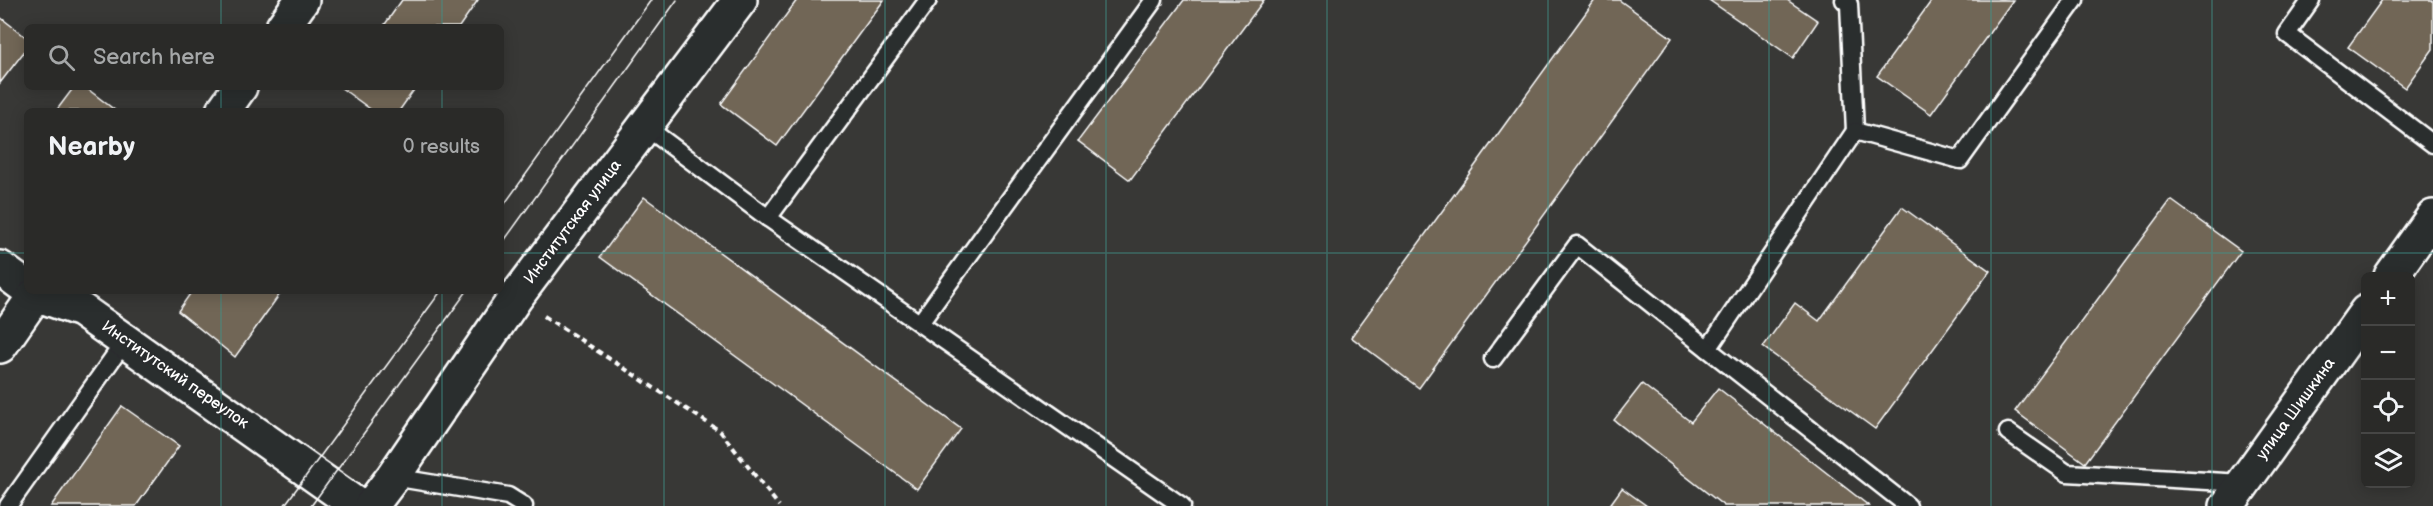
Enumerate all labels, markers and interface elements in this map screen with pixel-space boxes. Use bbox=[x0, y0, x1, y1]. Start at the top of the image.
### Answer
search box bbox=[24, 24, 504, 90]
icon: search bbox=[45, 41, 78, 74]
text: Search here bbox=[93, 44, 215, 71]
text: Nearby bbox=[48, 132, 135, 163]
text: 0 results bbox=[403, 135, 480, 159]
street label: Институтская улица bbox=[520, 156, 626, 288]
map controls bbox=[2361, 272, 2415, 488]
button: + bbox=[2361, 272, 2415, 326]
street label: Институтский переулок bbox=[98, 317, 253, 433]
button: − bbox=[2361, 326, 2415, 380]
street label: улица Шишкина bbox=[2253, 354, 2340, 464]
button: locate bbox=[2361, 380, 2415, 434]
button: layers bbox=[2361, 434, 2415, 488]

